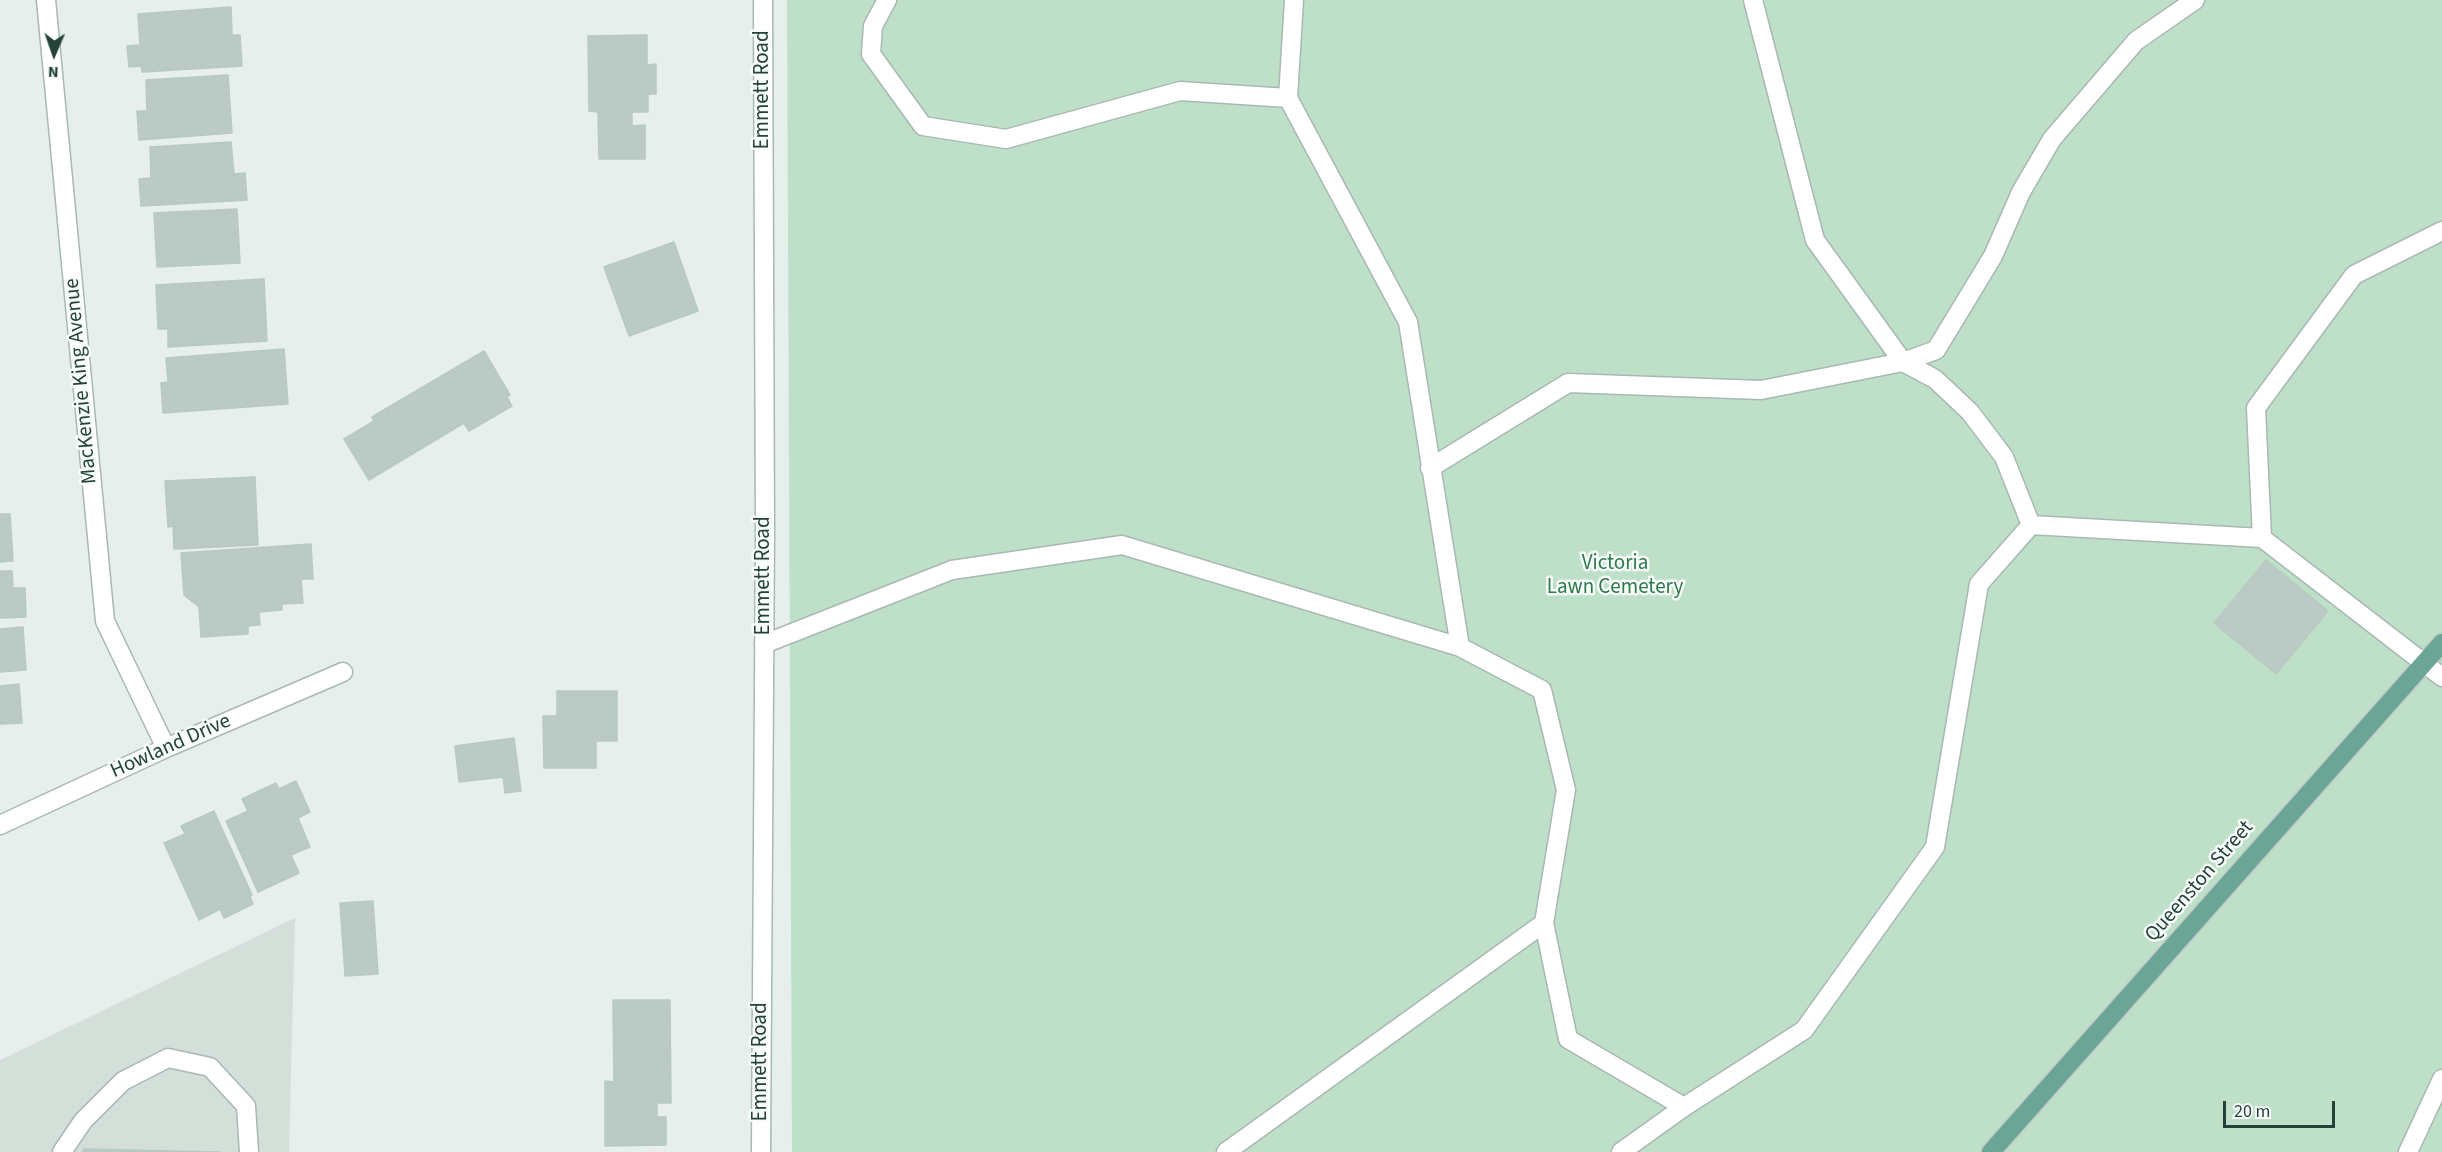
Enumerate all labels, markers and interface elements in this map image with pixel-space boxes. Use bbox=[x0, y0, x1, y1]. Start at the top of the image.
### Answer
north arrow bbox=[24, 24, 84, 84]
street label: Emmett Road bbox=[750, 30, 776, 150]
text: N bbox=[48, 61, 59, 83]
street label: MacKenzie King Avenue bbox=[60, 277, 104, 485]
street label: Emmett Road bbox=[751, 516, 777, 636]
park label: Victoria Lawn Cemetery bbox=[1547, 551, 1683, 601]
street label: Howland Drive bbox=[107, 709, 235, 785]
street label: Queenston Street bbox=[2140, 816, 2260, 948]
street label: Emmett Road bbox=[748, 1002, 774, 1122]
scale bar bbox=[2226, 1089, 2338, 1127]
text: 20 m bbox=[2234, 1099, 2270, 1124]

